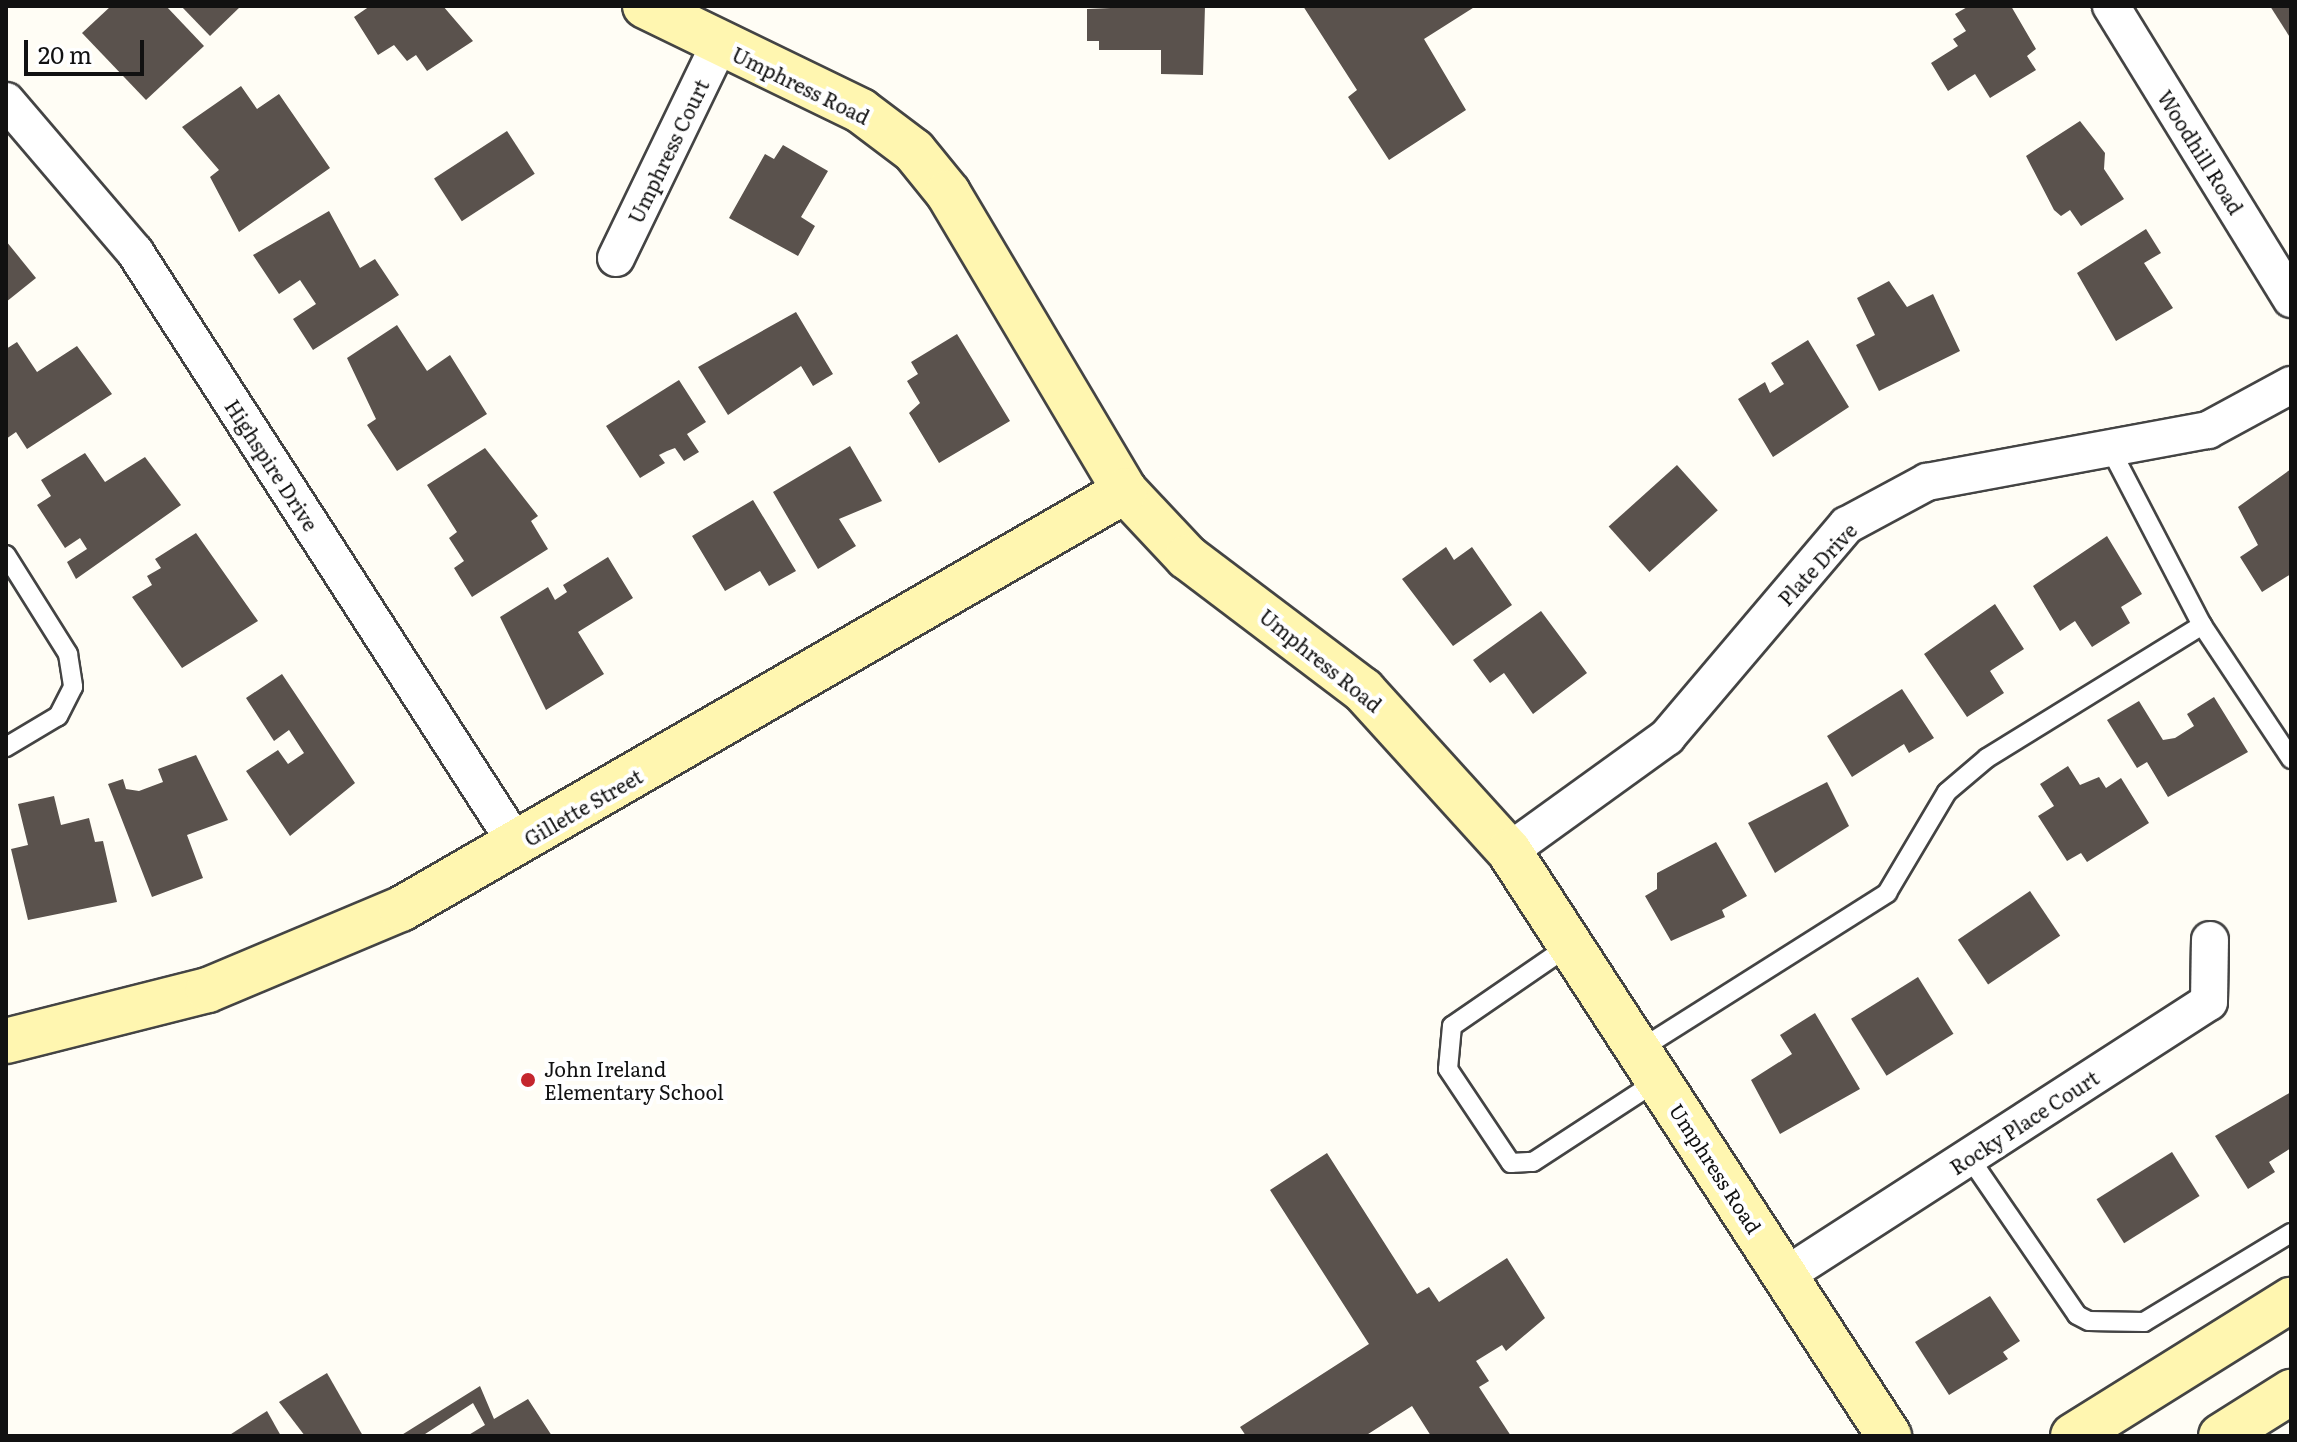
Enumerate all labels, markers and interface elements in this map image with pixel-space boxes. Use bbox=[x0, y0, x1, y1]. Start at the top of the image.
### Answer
scale bar bbox=[28, 24, 148, 74]
text: 20 m bbox=[38, 36, 92, 71]
street label: Umphress Road bbox=[728, 41, 874, 129]
street label: Umphress Court bbox=[623, 75, 713, 227]
street label: Woodhill Road bbox=[2153, 86, 2249, 218]
street label: Highspire Drive bbox=[221, 395, 323, 535]
street label: Plate Drive bbox=[1773, 518, 1861, 610]
street label: Umphress Road bbox=[1255, 603, 1387, 717]
street label: Gillette Street bbox=[520, 763, 646, 851]
place label: John Ireland Elementary School bbox=[544, 1056, 724, 1103]
street label: Rocky Place Court bbox=[1945, 1065, 2103, 1179]
marker: John Ireland Elementary School bbox=[519, 1071, 537, 1089]
street label: Umphress Road bbox=[1665, 1099, 1767, 1237]

